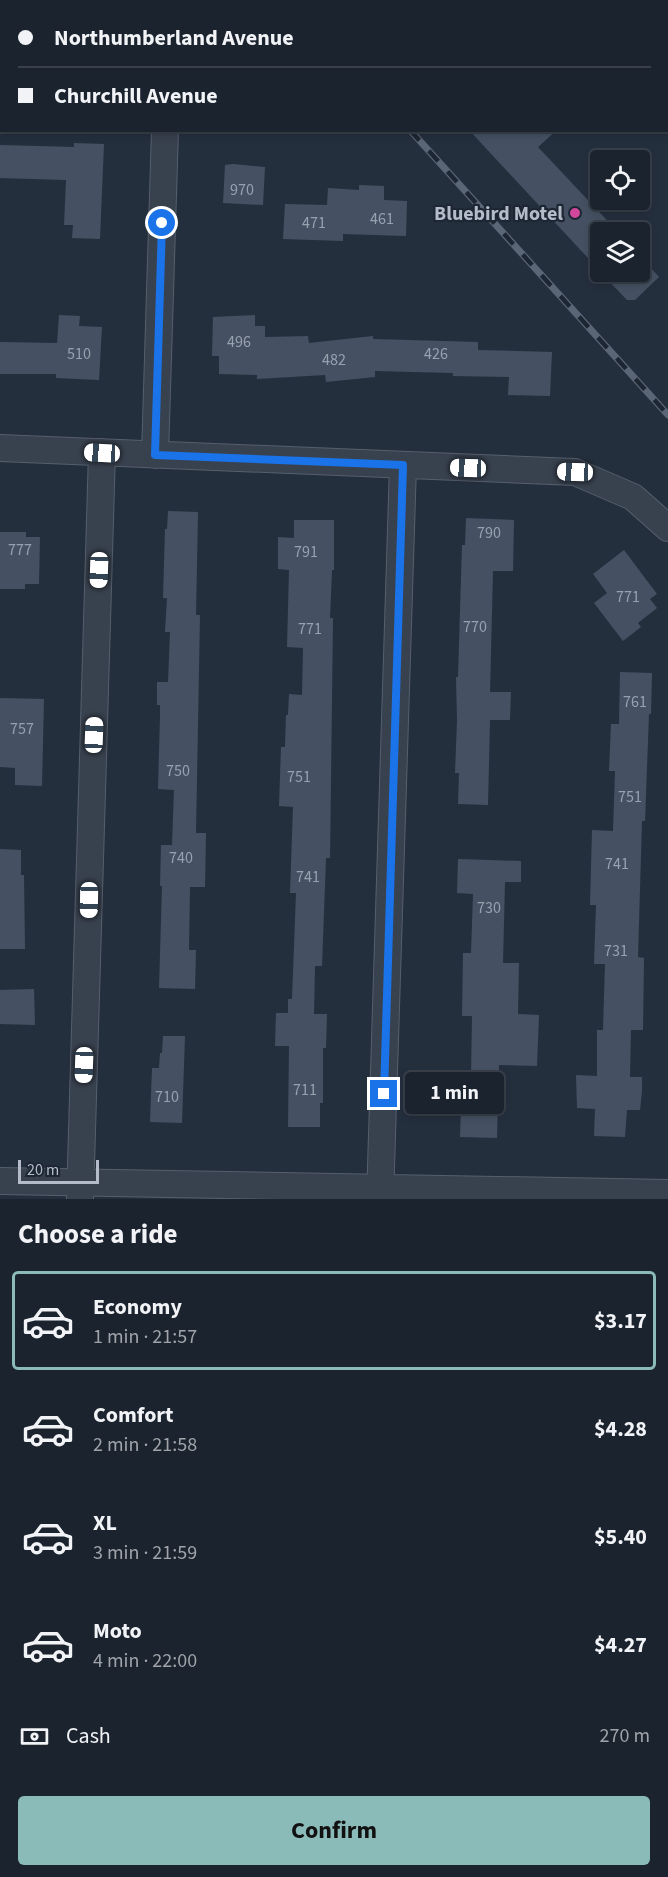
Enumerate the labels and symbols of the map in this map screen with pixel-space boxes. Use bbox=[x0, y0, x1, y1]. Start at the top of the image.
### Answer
house number: 970 bbox=[230, 179, 254, 201]
place label: Bluebird Motel bbox=[434, 200, 563, 228]
marker: Bluebird Motel bbox=[568, 206, 582, 220]
house number: 461 bbox=[370, 208, 394, 230]
route start bbox=[148, 209, 175, 236]
house number: 471 bbox=[302, 212, 326, 234]
house number: 496 bbox=[227, 331, 251, 353]
house number: 510 bbox=[67, 343, 91, 365]
house number: 426 bbox=[424, 343, 448, 365]
house number: 482 bbox=[322, 349, 346, 371]
car bbox=[84, 443, 120, 463]
car bbox=[450, 458, 486, 478]
car bbox=[557, 462, 593, 482]
house number: 790 bbox=[477, 522, 501, 544]
house number: 777 bbox=[8, 539, 32, 561]
house number: 791 bbox=[294, 541, 318, 563]
car bbox=[89, 552, 109, 588]
house number: 771 bbox=[616, 586, 640, 608]
house number: 770 bbox=[463, 616, 487, 638]
house number: 771 bbox=[298, 618, 322, 640]
house number: 761 bbox=[623, 691, 647, 713]
car bbox=[84, 717, 104, 753]
house number: 757 bbox=[10, 718, 34, 740]
house number: 750 bbox=[166, 760, 190, 782]
house number: 751 bbox=[287, 766, 311, 788]
house number: 751 bbox=[618, 786, 642, 808]
house number: 740 bbox=[169, 847, 193, 869]
house number: 741 bbox=[605, 853, 629, 875]
house number: 741 bbox=[296, 866, 320, 888]
car bbox=[80, 882, 98, 918]
house number: 730 bbox=[477, 897, 501, 919]
house number: 731 bbox=[604, 940, 628, 962]
car bbox=[74, 1047, 94, 1083]
callout: 1 min bbox=[405, 1073, 504, 1115]
house number: 711 bbox=[293, 1079, 317, 1101]
route end bbox=[370, 1080, 397, 1107]
house number: 710 bbox=[155, 1086, 179, 1108]
scale bar bbox=[18, 1157, 99, 1184]

